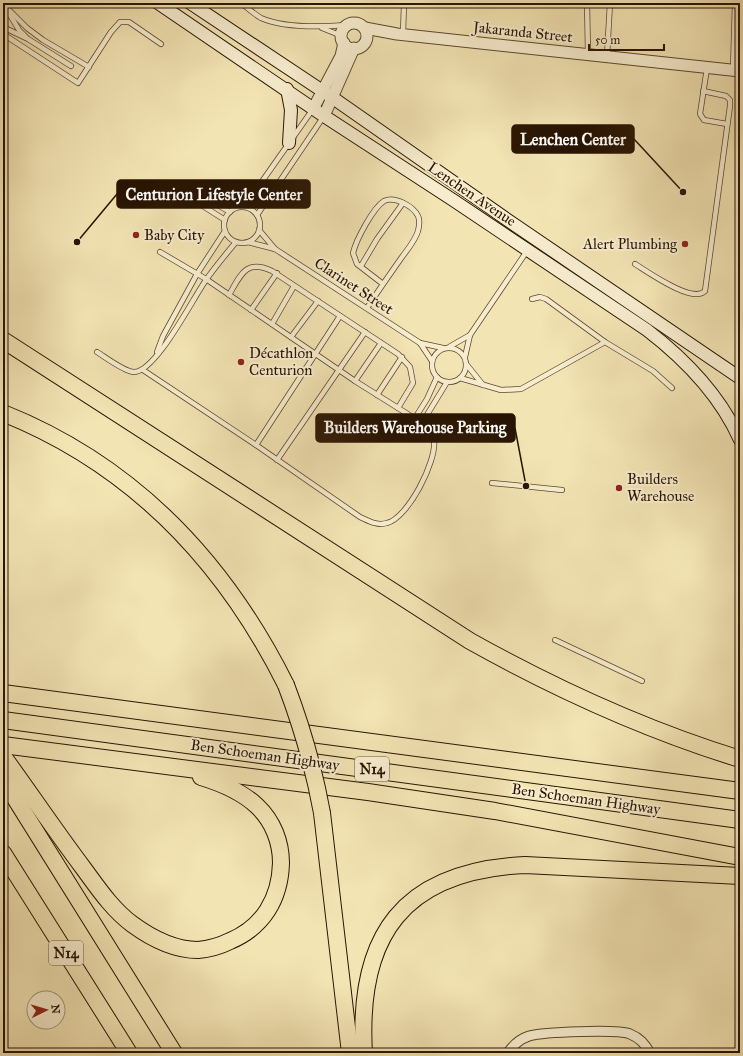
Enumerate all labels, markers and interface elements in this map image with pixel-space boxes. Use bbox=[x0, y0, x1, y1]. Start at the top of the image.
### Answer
street label: Jakaranda Street bbox=[470, 18, 574, 47]
scale bar bbox=[589, 26, 664, 52]
text: 50 m bbox=[595, 33, 620, 47]
callout: Lenchen Center bbox=[512, 125, 634, 153]
text: Lenchen Center bbox=[520, 130, 627, 149]
street label: Lenchen Avenue bbox=[424, 158, 520, 230]
callout: Centurion Lifestyle Center bbox=[117, 180, 310, 208]
text: Centurion Lifestyle Center bbox=[126, 185, 303, 205]
place label: Baby City bbox=[144, 226, 205, 244]
marker: Baby City bbox=[131, 230, 141, 240]
place label: Alert Plumbing bbox=[582, 235, 678, 253]
marker: Alert Plumbing bbox=[680, 239, 690, 249]
street label: Clarinet Street bbox=[311, 254, 397, 319]
place label: Décathlon Centurion bbox=[249, 344, 313, 379]
marker: Décathlon Centurion bbox=[236, 357, 246, 367]
callout: Builders Warehouse Parking bbox=[316, 414, 515, 442]
text: Builders Warehouse Parking bbox=[324, 418, 507, 438]
place label: Builders Warehouse bbox=[627, 470, 694, 505]
marker: Builders Warehouse bbox=[614, 483, 624, 493]
street label: Ben Schoeman Highway bbox=[189, 736, 342, 774]
road number: N14 bbox=[355, 757, 389, 781]
street label: Ben Schoeman Highway bbox=[510, 780, 663, 818]
road number: N14 bbox=[49, 941, 83, 965]
north arrow bbox=[26, 990, 66, 1030]
text: N bbox=[49, 1004, 62, 1015]

